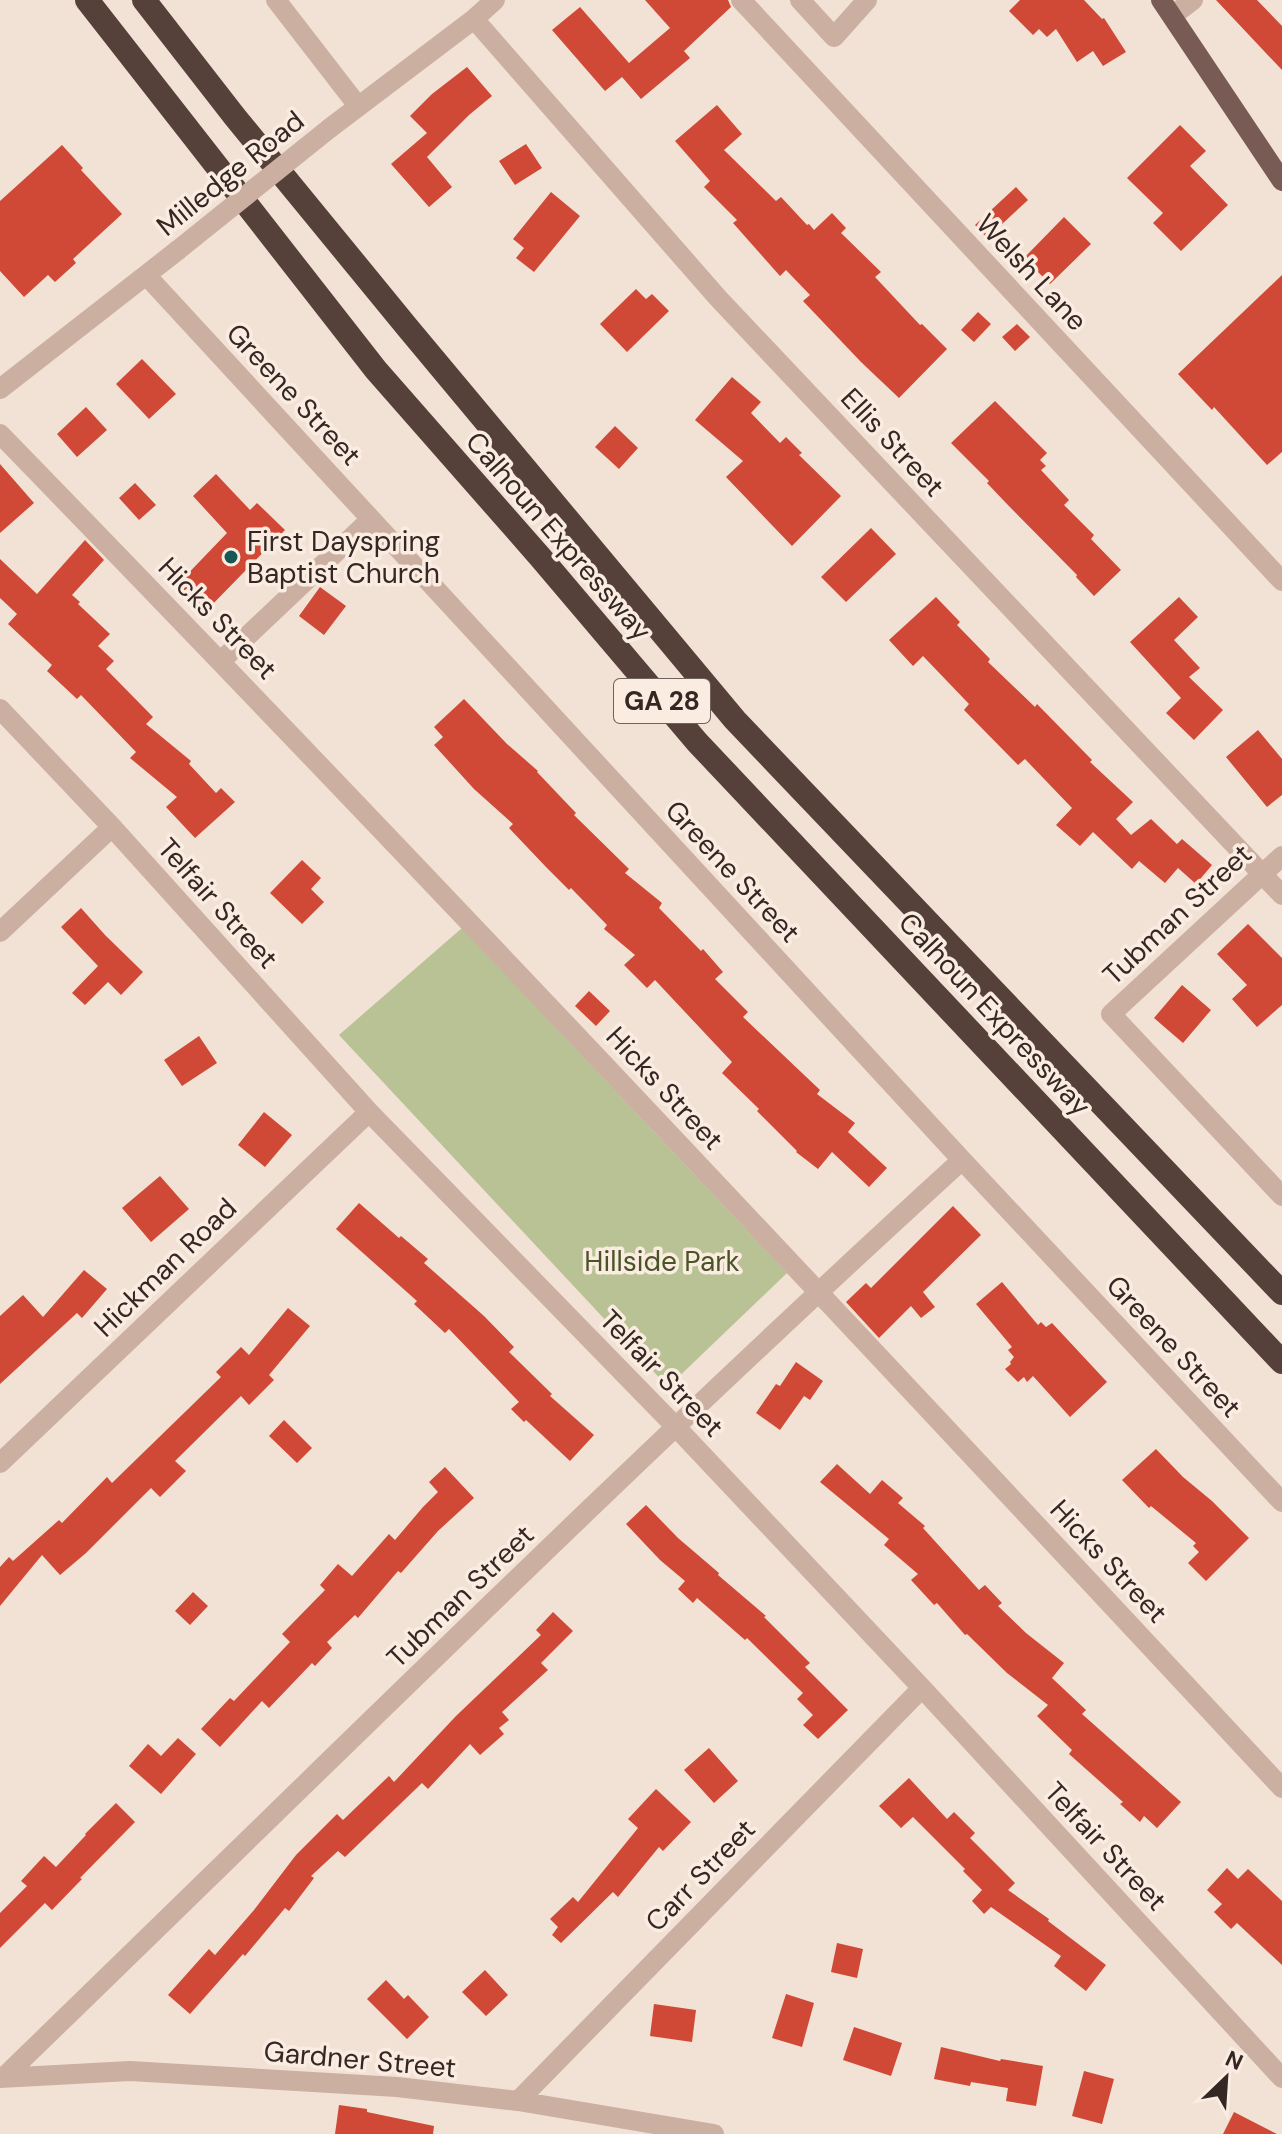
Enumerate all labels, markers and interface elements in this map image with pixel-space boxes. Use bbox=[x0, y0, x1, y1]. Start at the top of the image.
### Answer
street label: Milledge Road bbox=[149, 102, 312, 244]
street label: Welsh Lane bbox=[968, 206, 1095, 339]
street label: Greene Street bbox=[218, 315, 369, 473]
street label: Ellis Street bbox=[833, 380, 953, 505]
street label: Calhoun Expressway bbox=[458, 424, 660, 649]
place label: First Dayspring Baptist Church bbox=[247, 523, 440, 592]
marker: First Dayspring Baptist Church bbox=[222, 548, 240, 566]
street label: Hicks Street bbox=[150, 549, 285, 687]
road number: GA 28 bbox=[614, 679, 710, 723]
street label: Greene Street bbox=[657, 792, 808, 950]
street label: Telfair Street bbox=[149, 830, 286, 976]
street label: Tubman Street bbox=[1095, 836, 1260, 993]
street label: Calhoun Expressway bbox=[891, 905, 1099, 1124]
street label: Hicks Street bbox=[598, 1019, 731, 1158]
street label: Hickman Road bbox=[86, 1190, 245, 1345]
park label: Hillside Park bbox=[584, 1243, 740, 1280]
street label: Greene Street bbox=[1098, 1267, 1249, 1425]
street label: Telfair Street bbox=[592, 1302, 732, 1445]
street label: Hicks Street bbox=[1042, 1492, 1175, 1631]
street label: Tubman Street bbox=[379, 1517, 542, 1676]
street label: Telfair Street bbox=[1036, 1774, 1175, 1919]
street label: Carr Street bbox=[637, 1811, 763, 1940]
street label: Gardner Street bbox=[262, 2033, 458, 2086]
north arrow bbox=[1186, 2038, 1266, 2118]
text: N bbox=[1221, 2044, 1248, 2077]

